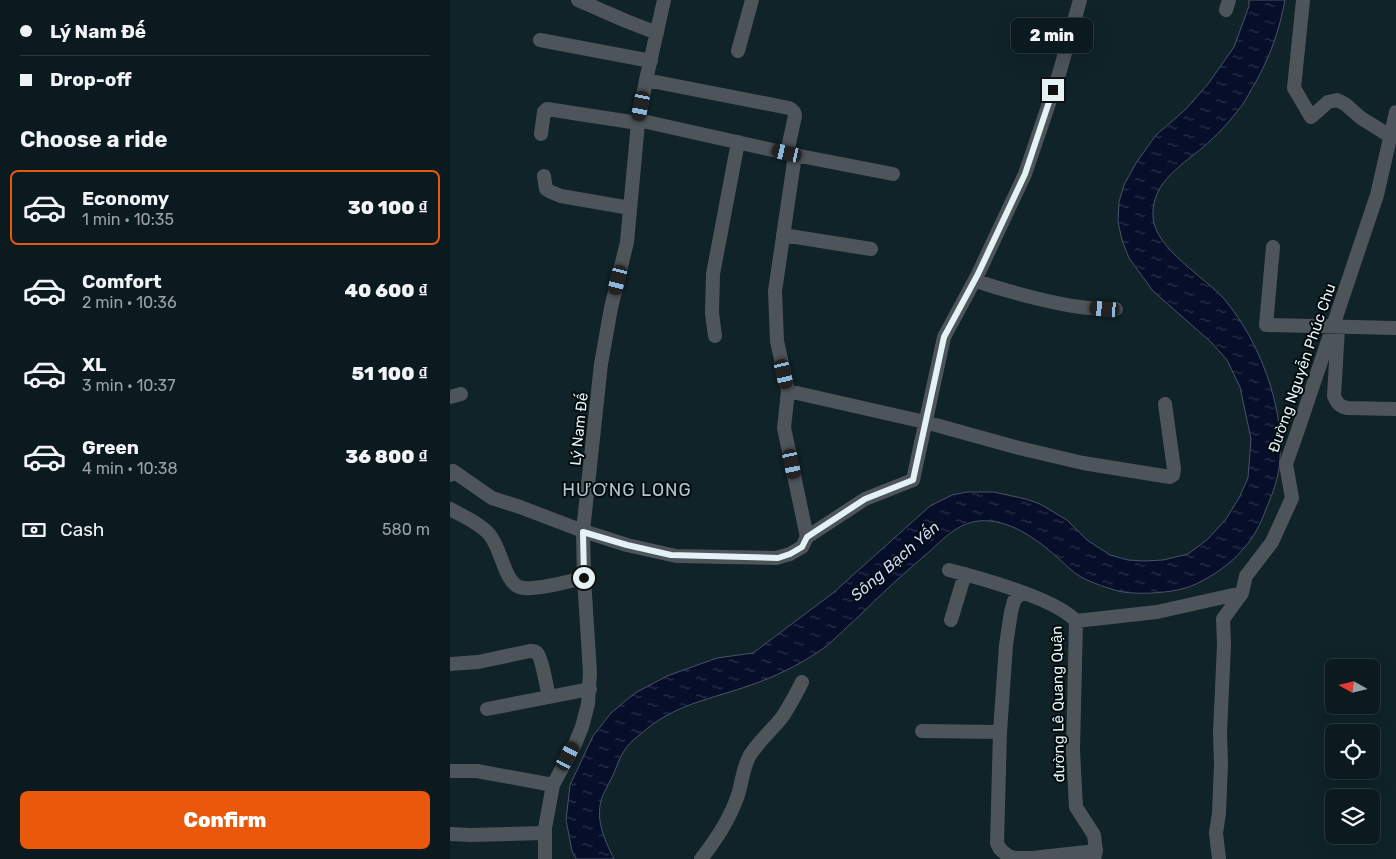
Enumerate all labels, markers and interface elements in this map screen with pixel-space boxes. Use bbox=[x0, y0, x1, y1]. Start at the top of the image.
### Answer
callout: 2 min bbox=[1012, 18, 1094, 52]
text: Lý Nam Đế bbox=[50, 20, 146, 43]
text: 2 min bbox=[1030, 26, 1074, 45]
text: Drop-off bbox=[50, 68, 132, 91]
route end bbox=[1042, 79, 1064, 101]
car bbox=[630, 90, 651, 122]
text: Choose a ride bbox=[20, 126, 167, 153]
car bbox=[770, 142, 803, 164]
icon: car bbox=[22, 185, 67, 230]
text: Economy bbox=[82, 187, 169, 210]
text: 30 100 ₫ bbox=[348, 196, 428, 219]
text: 1 min · 10:35 bbox=[82, 210, 174, 229]
car bbox=[607, 264, 628, 296]
icon: car bbox=[22, 268, 67, 313]
text: Comfort bbox=[82, 270, 162, 293]
text: 40 600 ₫ bbox=[345, 279, 428, 302]
street label: Đường Nguyễn Phúc Chu bbox=[1264, 281, 1339, 455]
text: 2 min · 10:36 bbox=[82, 293, 177, 312]
car bbox=[1089, 300, 1120, 318]
icon: car bbox=[22, 351, 67, 396]
text: XL bbox=[82, 353, 106, 376]
car bbox=[773, 358, 794, 390]
text: 51 100 ₫ bbox=[351, 362, 428, 385]
text: 3 min · 10:37 bbox=[82, 376, 175, 395]
street label: Lý Nam Đế bbox=[566, 392, 592, 466]
icon: car bbox=[22, 434, 67, 479]
text: Green bbox=[82, 436, 139, 459]
text: 36 800 ₫ bbox=[345, 445, 428, 468]
car bbox=[781, 448, 802, 480]
text: 4 min · 10:38 bbox=[82, 459, 178, 478]
district label: HƯƠNG LONG bbox=[562, 479, 692, 501]
icon: cash bbox=[20, 516, 48, 544]
water label: Sông Bạch Yến bbox=[846, 516, 943, 605]
text: Cash bbox=[60, 518, 104, 541]
text: 580 m bbox=[382, 520, 430, 539]
route start bbox=[573, 567, 595, 589]
street label: đường Lê Quang Quận bbox=[1048, 626, 1068, 782]
north arrow bbox=[1325, 659, 1380, 714]
map controls bbox=[1325, 659, 1380, 844]
button: locate bbox=[1325, 724, 1380, 779]
car bbox=[554, 739, 581, 773]
button: layers bbox=[1325, 789, 1380, 844]
button: Confirm bbox=[20, 791, 430, 849]

